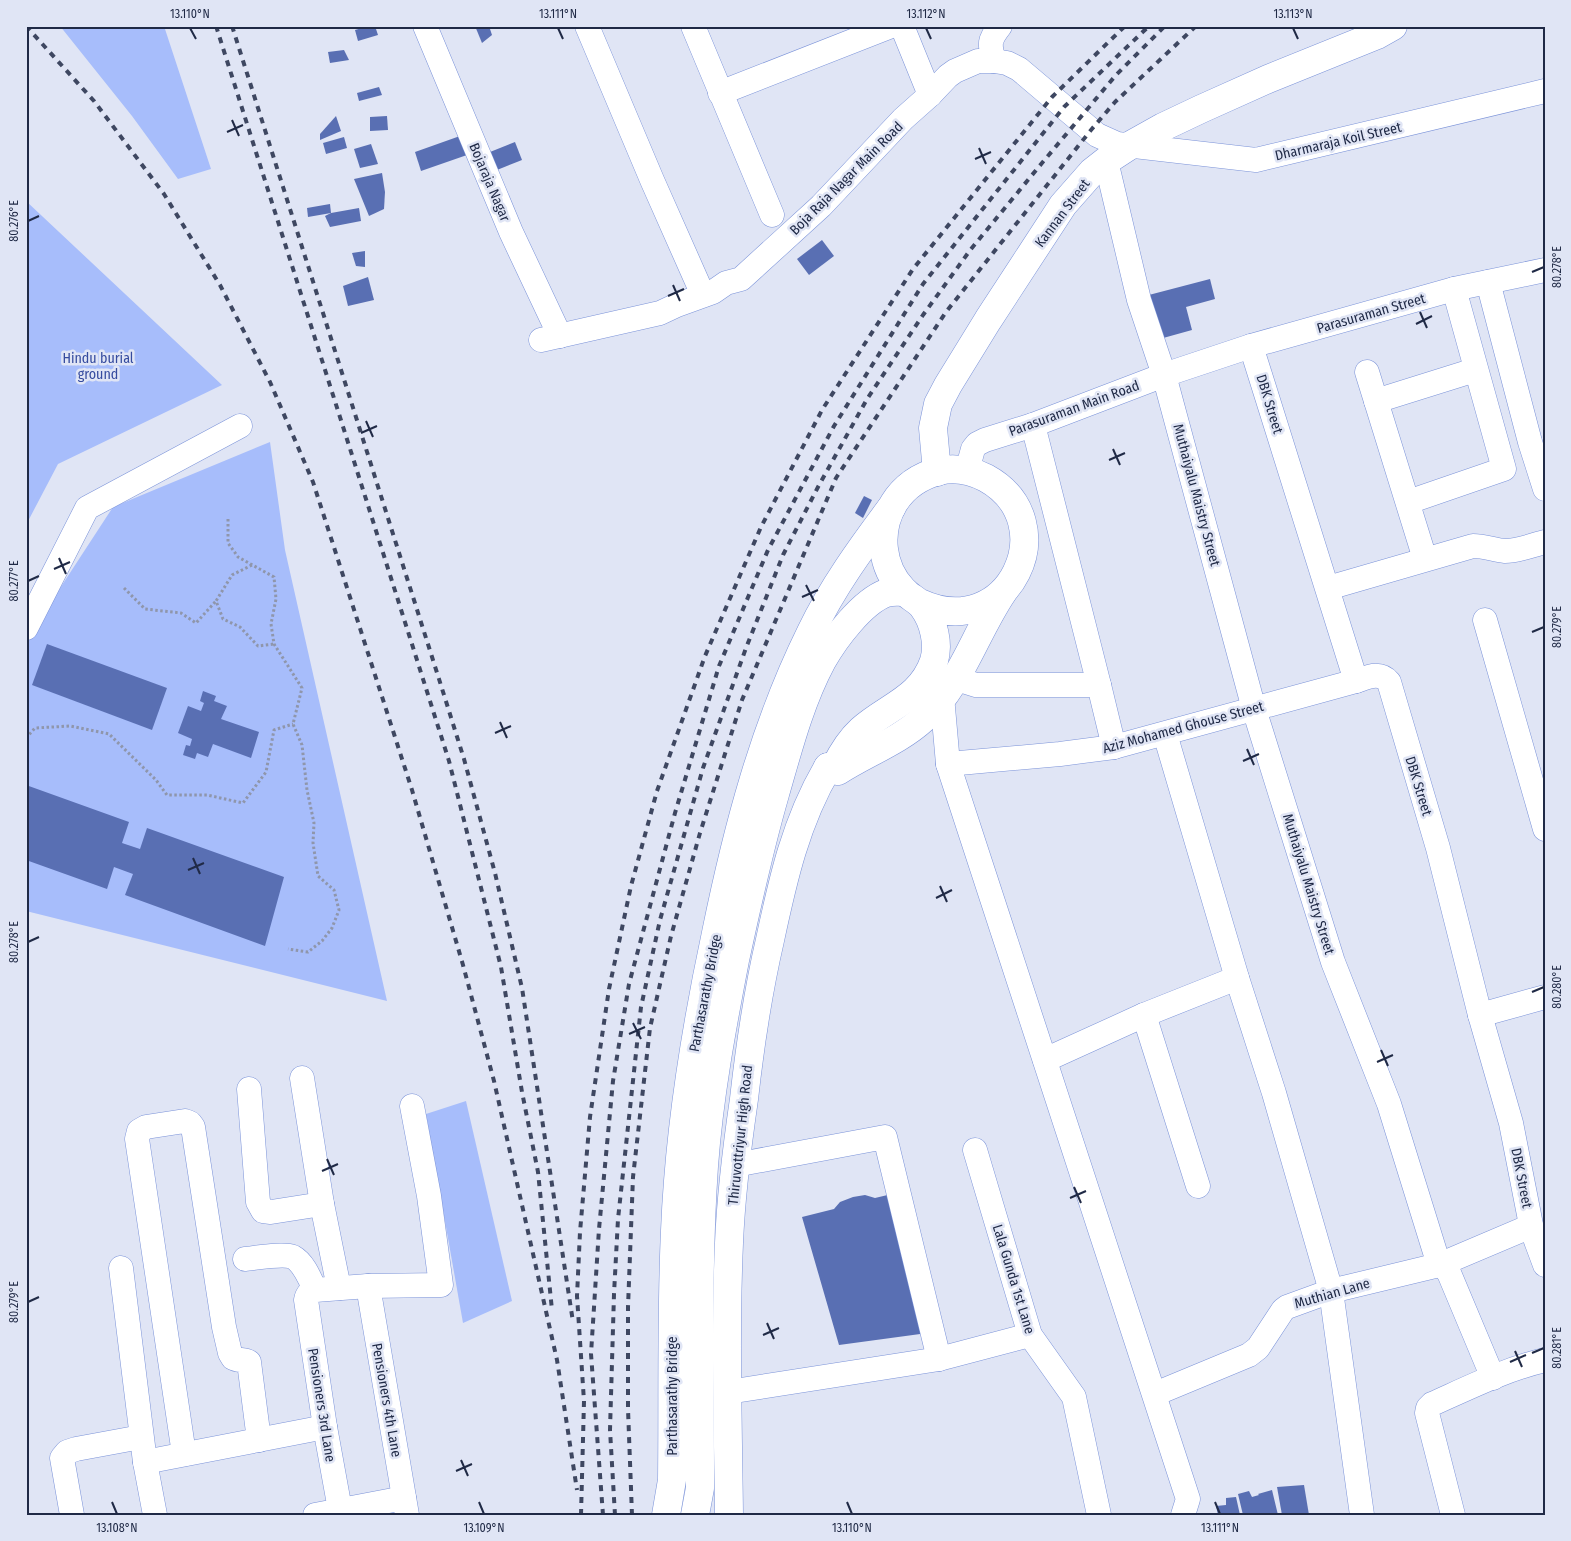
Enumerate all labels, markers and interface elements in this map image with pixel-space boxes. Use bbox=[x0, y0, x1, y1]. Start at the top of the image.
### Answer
text: 13.110°N bbox=[170, 7, 210, 21]
text: 13.111°N bbox=[539, 7, 577, 21]
text: 13.112°N bbox=[907, 7, 945, 21]
text: 13.113°N bbox=[1274, 7, 1312, 21]
street label: Boja Raja Nagar Main Road bbox=[786, 118, 907, 239]
street label: Dharmaraja Koil Street bbox=[1273, 119, 1403, 164]
street label: Bojaraja Nagar bbox=[465, 140, 514, 224]
street label: Kannan Street bbox=[1031, 176, 1094, 251]
text: 80.276°E bbox=[7, 200, 21, 242]
text: 80.278°E bbox=[1550, 246, 1564, 288]
street label: Parasuraman Street bbox=[1315, 290, 1428, 337]
park label: Hindu burial ground bbox=[62, 350, 134, 383]
street label: DBK Street bbox=[1252, 373, 1287, 436]
street label: Parasuraman Main Road bbox=[1007, 377, 1142, 440]
street label: Muthaiyalu Maistry Street bbox=[1169, 422, 1224, 568]
text: 80.277°E bbox=[7, 560, 21, 602]
text: 80.279°E bbox=[1550, 606, 1564, 648]
street label: Aziz Mohamed Ghouse Street bbox=[1101, 698, 1266, 757]
street label: DBK Street bbox=[1401, 755, 1436, 818]
street label: Muthaiyalu Maistry Street bbox=[1279, 812, 1338, 957]
text: 80.278°E bbox=[7, 921, 21, 963]
street label: Parthasarathy Bridge bbox=[686, 933, 725, 1053]
text: 80.280°E bbox=[1550, 965, 1564, 1009]
street label: Thiruvottriyur High Road bbox=[725, 1064, 756, 1206]
street label: DBK Street bbox=[1507, 1147, 1536, 1210]
street label: Lala Gunda 1st Lane bbox=[989, 1222, 1038, 1336]
street label: Muthian Lane bbox=[1293, 1275, 1372, 1312]
text: 80.279°E bbox=[7, 1281, 21, 1323]
text: 80.281°E bbox=[1550, 1327, 1564, 1369]
street label: Parthasarathy Bridge bbox=[664, 1336, 681, 1456]
street label: Pensioners 4th Lane bbox=[368, 1342, 405, 1459]
street label: Pensioners 3rd Lane bbox=[304, 1347, 339, 1463]
text: 13.108°N bbox=[96, 1521, 138, 1535]
text: 13.109°N bbox=[463, 1521, 505, 1535]
text: 13.110°N bbox=[832, 1521, 872, 1535]
text: 13.111°N bbox=[1201, 1521, 1239, 1535]

